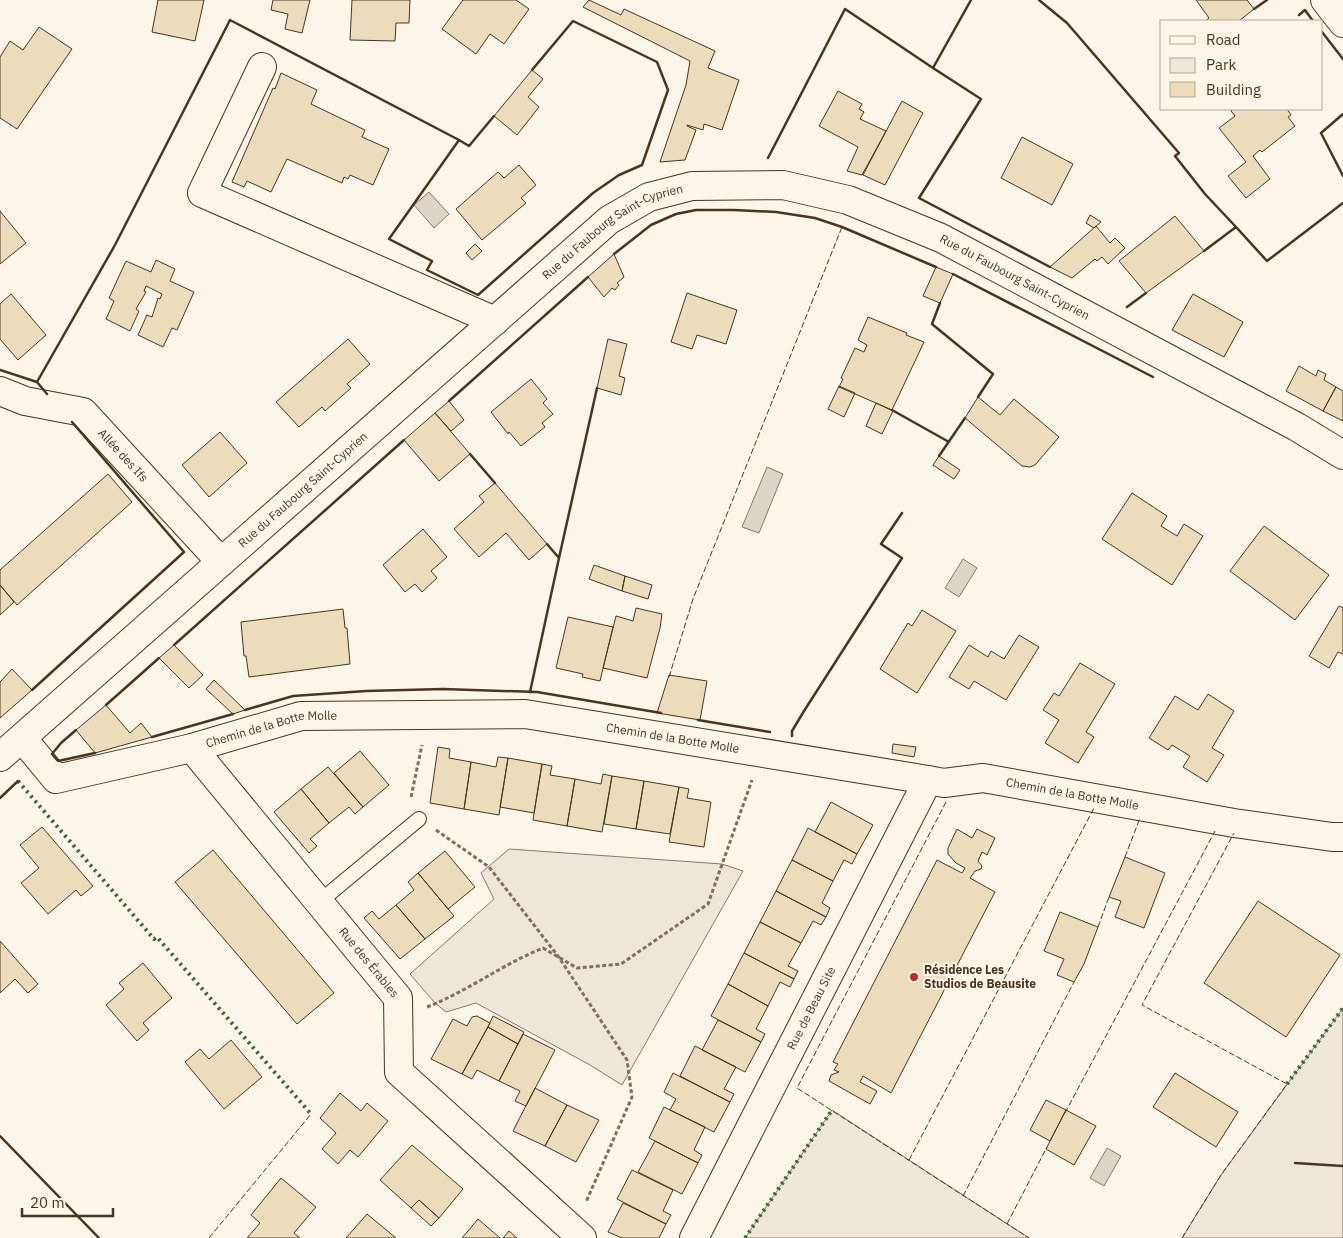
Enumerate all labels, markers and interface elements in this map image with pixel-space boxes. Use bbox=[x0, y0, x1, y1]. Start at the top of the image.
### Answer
legend bbox=[1160, 20, 1323, 110]
text: Road bbox=[1206, 30, 1241, 49]
text: Park bbox=[1206, 55, 1236, 74]
text: Building bbox=[1206, 80, 1261, 99]
street label: Rue du Faubourg Saint-Cyprien bbox=[539, 181, 684, 283]
street label: Rue du Faubourg Saint-Cyprien bbox=[937, 231, 1092, 323]
street label: Allée des Ifs bbox=[95, 425, 152, 485]
street label: Rue du Faubourg Saint-Cyprien bbox=[235, 428, 370, 550]
street label: Chemin de la Botte Molle bbox=[204, 708, 338, 751]
street label: Chemin de la Botte Molle bbox=[605, 719, 741, 756]
street label: Chemin de la Botte Molle bbox=[1005, 774, 1140, 813]
street label: Rue des Érables bbox=[336, 924, 403, 1001]
place label: Résidence Les Studios de Beausite bbox=[924, 962, 1036, 991]
street label: Rue de Beau Site bbox=[783, 963, 839, 1052]
marker: Résidence Les Studios de Beausite bbox=[908, 971, 920, 983]
scale bar bbox=[22, 1186, 114, 1218]
text: 20 m bbox=[30, 1193, 65, 1212]

